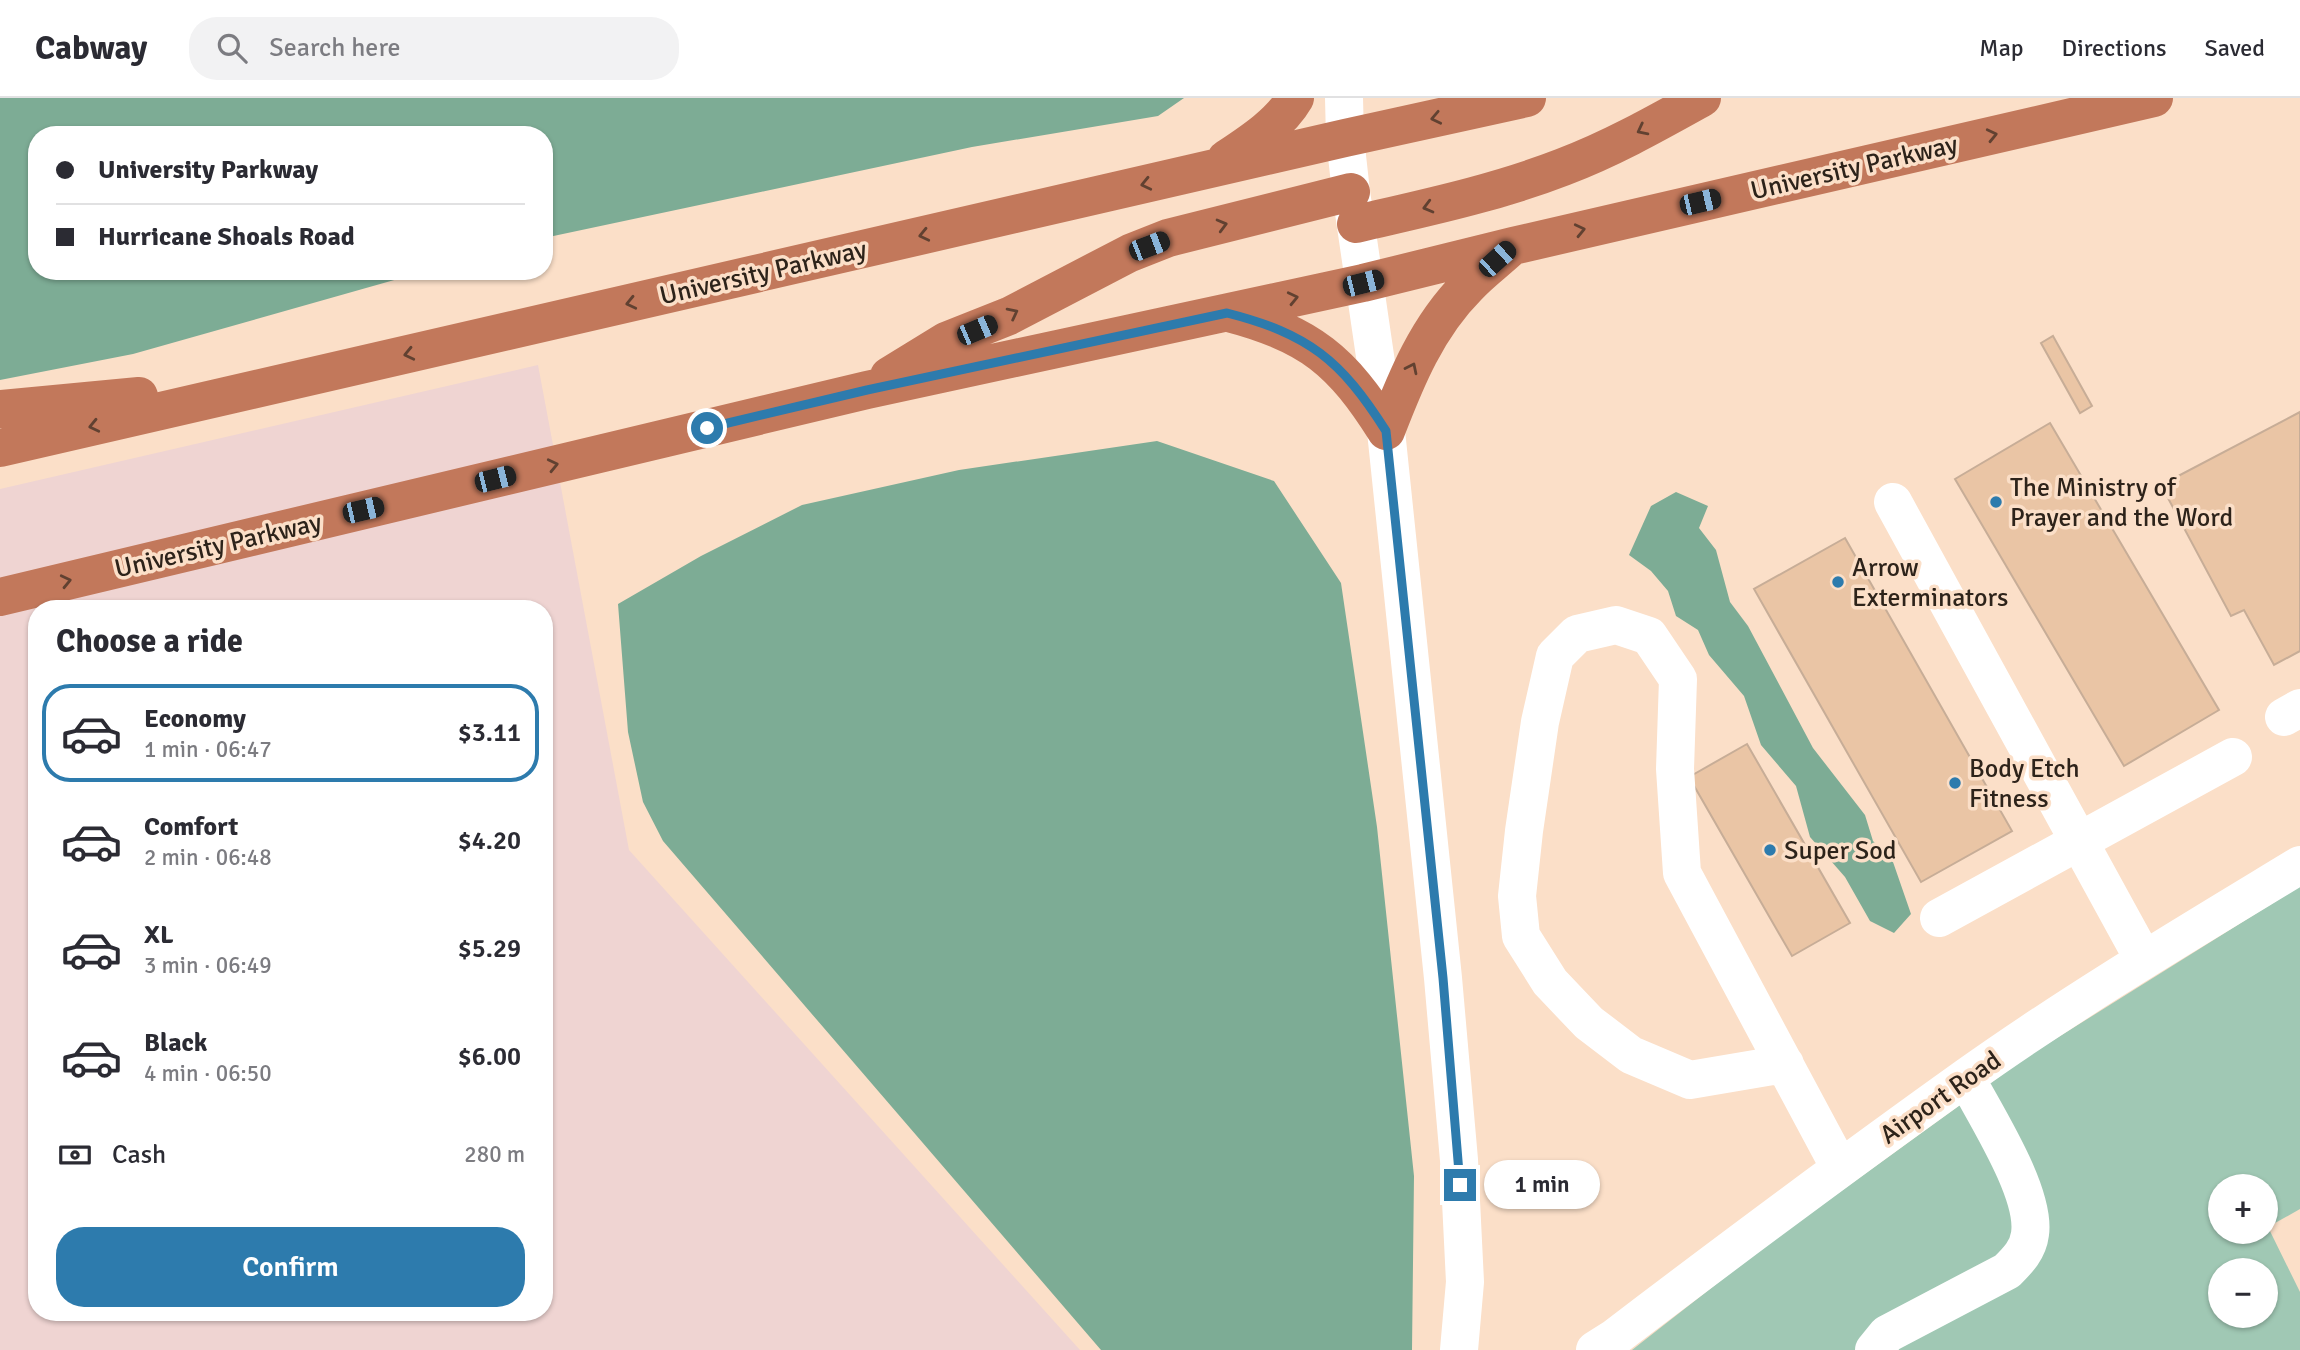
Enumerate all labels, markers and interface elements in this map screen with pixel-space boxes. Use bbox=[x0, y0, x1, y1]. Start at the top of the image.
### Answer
search box bbox=[189, 17, 679, 80]
text: Cabway bbox=[35, 28, 147, 69]
icon: search bbox=[213, 29, 251, 67]
text: Search here bbox=[269, 32, 400, 64]
text: Map bbox=[1979, 33, 2024, 63]
text: Directions bbox=[2062, 33, 2167, 63]
text: Saved bbox=[2205, 33, 2265, 63]
one-way arrow bbox=[1431, 109, 1443, 124]
one-way arrow bbox=[1637, 122, 1649, 135]
street label: University Parkway bbox=[1748, 129, 1961, 207]
one-way arrow bbox=[1986, 129, 1998, 144]
text: University Parkway bbox=[98, 154, 318, 186]
one-way arrow bbox=[1140, 176, 1152, 190]
car bbox=[1678, 187, 1723, 217]
one-way arrow bbox=[1422, 199, 1434, 213]
one-way arrow bbox=[1215, 219, 1227, 233]
text: Hurricane Shoals Road bbox=[98, 221, 355, 253]
one-way arrow bbox=[1573, 224, 1585, 239]
one-way arrow bbox=[918, 227, 930, 241]
car bbox=[1126, 229, 1173, 263]
street label: University Parkway bbox=[657, 234, 870, 312]
car bbox=[1475, 237, 1520, 281]
car bbox=[1341, 268, 1386, 298]
one-way arrow bbox=[1287, 291, 1299, 306]
one-way arrow bbox=[625, 294, 637, 309]
one-way arrow bbox=[1006, 308, 1018, 322]
car bbox=[954, 312, 1001, 348]
one-way arrow bbox=[403, 345, 415, 360]
one-way arrow bbox=[1403, 363, 1417, 375]
route start bbox=[691, 412, 723, 444]
one-way arrow bbox=[88, 418, 100, 432]
one-way arrow bbox=[547, 459, 559, 473]
car bbox=[473, 464, 518, 494]
place label: The Ministry of Prayer and the Word bbox=[2010, 472, 2233, 534]
marker: The Ministry of Prayer and the Word bbox=[1988, 494, 2004, 510]
car bbox=[341, 495, 386, 525]
street label: University Parkway bbox=[112, 507, 325, 585]
place label: Arrow Exterminators bbox=[1852, 552, 2008, 614]
marker: Arrow Exterminators bbox=[1830, 574, 1846, 590]
one-way arrow bbox=[60, 575, 72, 589]
text: Choose a ride bbox=[56, 622, 243, 661]
icon: car bbox=[60, 702, 123, 765]
text: Economy bbox=[144, 703, 246, 735]
text: $3.11 bbox=[458, 717, 521, 749]
text: 1 min · 06:47 bbox=[144, 735, 272, 764]
place label: Body Etch Fitness bbox=[1969, 753, 2080, 815]
marker: Body Etch Fitness bbox=[1947, 775, 1963, 791]
icon: car bbox=[60, 810, 123, 873]
text: Comfort bbox=[144, 811, 238, 843]
text: $4.20 bbox=[458, 825, 521, 857]
place label: Super Sod bbox=[1784, 835, 1897, 867]
marker: Super Sod bbox=[1762, 842, 1778, 858]
text: 2 min · 06:48 bbox=[144, 843, 272, 872]
icon: car bbox=[60, 918, 123, 981]
text: XL bbox=[144, 919, 174, 951]
text: $5.29 bbox=[458, 933, 521, 965]
text: 3 min · 06:49 bbox=[144, 951, 272, 980]
icon: car bbox=[60, 1026, 123, 1089]
text: Black bbox=[144, 1027, 207, 1059]
text: $6.00 bbox=[458, 1041, 521, 1073]
street label: Airport Road bbox=[1874, 1044, 2007, 1151]
text: 4 min · 06:50 bbox=[144, 1059, 272, 1088]
icon: cash bbox=[56, 1136, 94, 1174]
text: Cash bbox=[112, 1139, 166, 1171]
text: 280 m bbox=[464, 1140, 525, 1169]
callout: 1 min bbox=[1484, 1160, 1600, 1210]
route end bbox=[1444, 1169, 1476, 1201]
text: 1 min bbox=[1514, 1170, 1570, 1199]
map controls bbox=[2208, 1174, 2278, 1328]
button: + bbox=[2208, 1174, 2278, 1244]
button: Confirm bbox=[56, 1227, 525, 1307]
button: − bbox=[2208, 1258, 2278, 1328]

